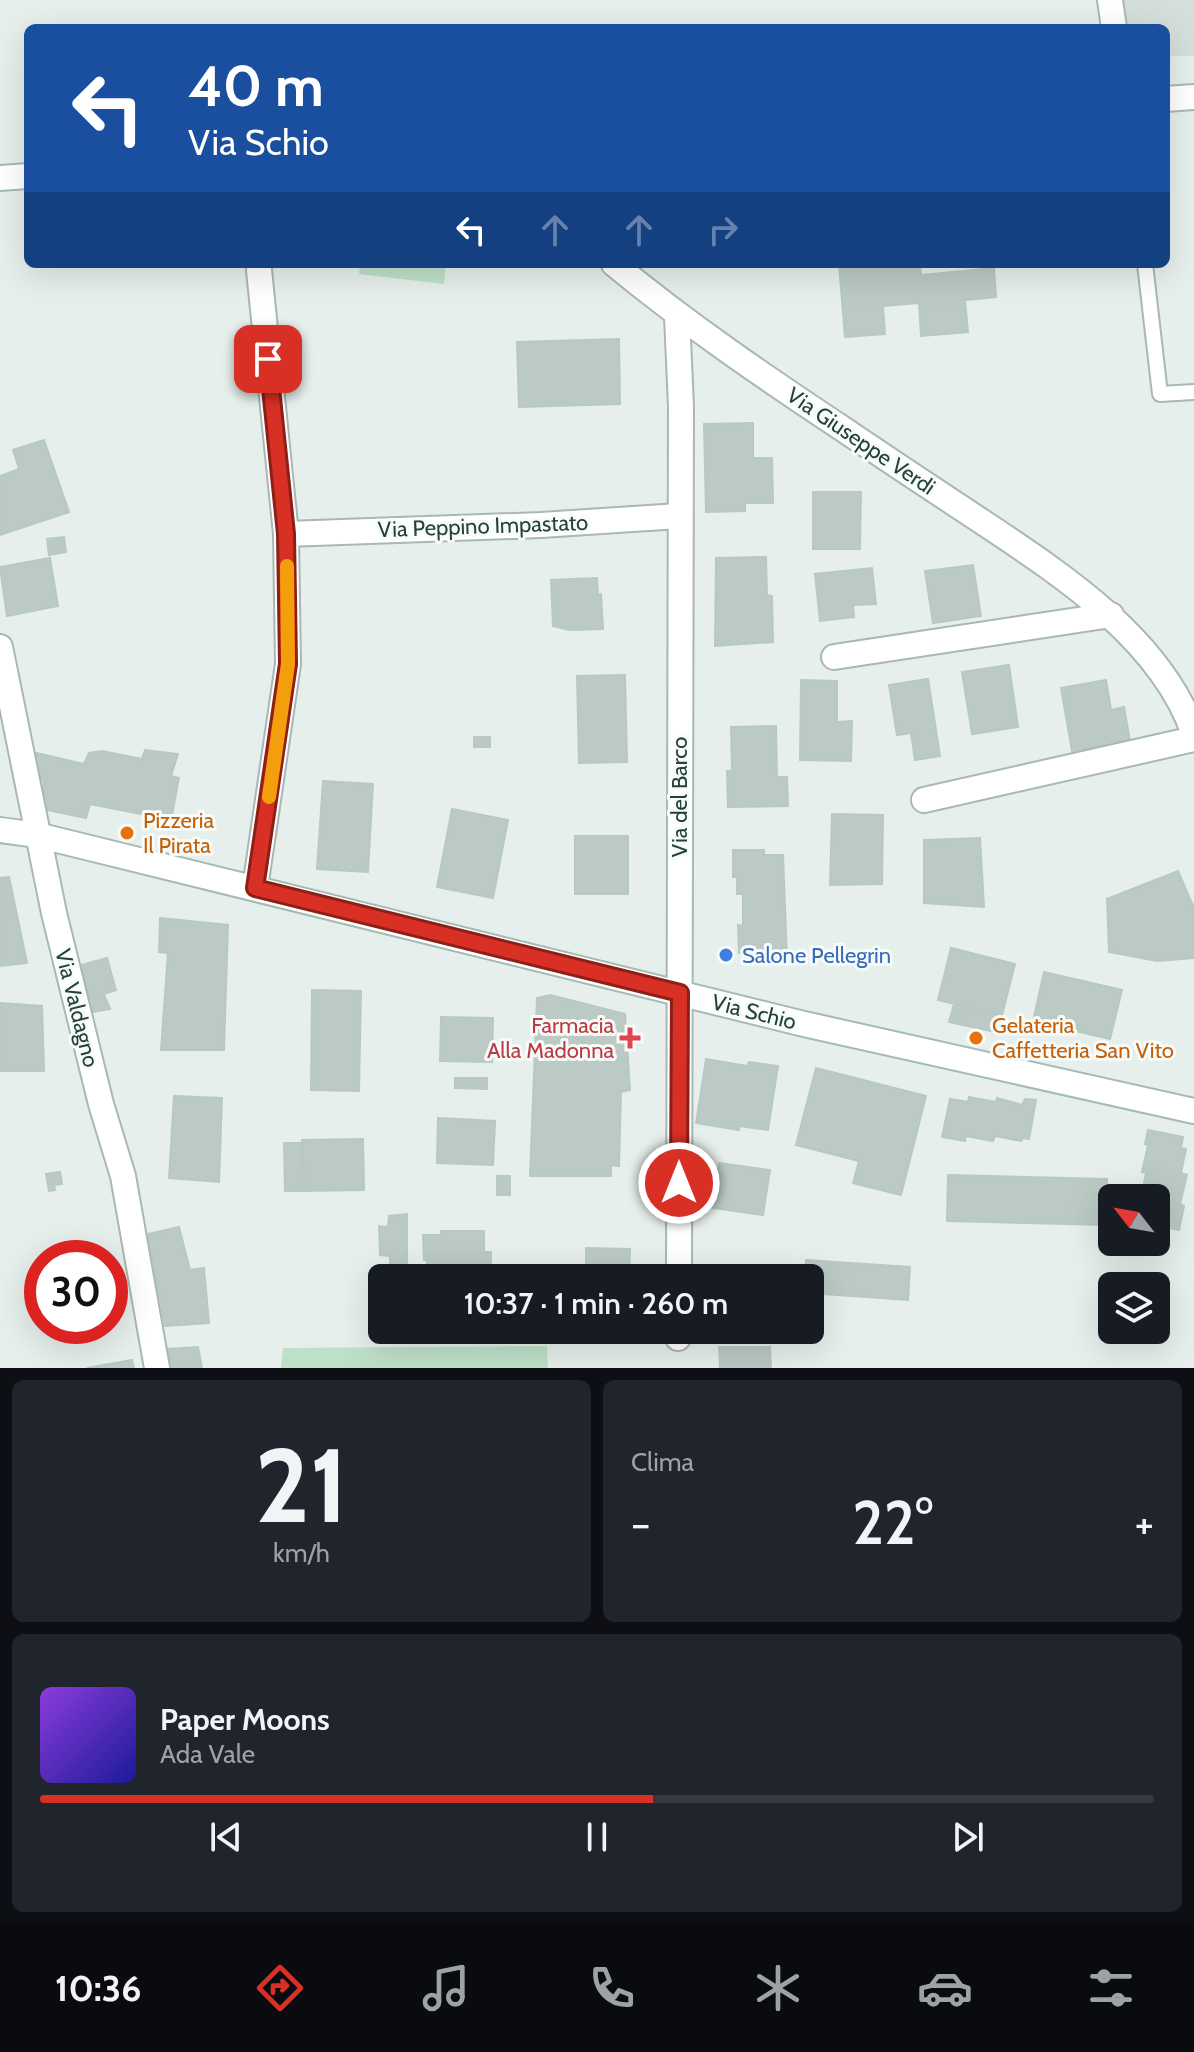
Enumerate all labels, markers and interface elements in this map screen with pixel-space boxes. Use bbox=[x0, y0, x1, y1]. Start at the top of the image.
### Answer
text: 40 m bbox=[188, 52, 324, 120]
icon: left bbox=[56, 56, 160, 160]
text: Via Schio bbox=[188, 120, 329, 164]
icon: left bbox=[449, 208, 493, 252]
icon: ahead bbox=[533, 208, 577, 252]
icon: ahead bbox=[617, 208, 661, 252]
icon: right bbox=[701, 208, 745, 252]
pin bbox=[234, 325, 302, 393]
icon: arrive bbox=[246, 337, 290, 381]
street label: Via Giuseppe Verdi bbox=[782, 381, 940, 501]
street label: Via Peppino Impastato bbox=[377, 509, 589, 543]
street label: Via del Barco bbox=[666, 737, 693, 857]
place label: Pizzeria Il Pirata bbox=[143, 807, 214, 859]
marker: Pizzeria Il Pirata bbox=[118, 824, 136, 842]
place label: Salone Pellegrin bbox=[742, 942, 891, 969]
street label: Via Valdagno bbox=[49, 946, 105, 1070]
marker: Salone Pellegrin bbox=[717, 946, 735, 964]
street label: Via Schio bbox=[709, 988, 799, 1036]
place label: Farmacia Alla Madonna bbox=[487, 1012, 614, 1064]
place label: Gelateria Caffetteria San Vito bbox=[992, 1012, 1174, 1064]
marker: Farmacia Alla Madonna bbox=[621, 1029, 639, 1047]
marker: Gelateria Caffetteria San Vito bbox=[967, 1029, 985, 1047]
position arrow bbox=[637, 1141, 721, 1225]
north arrow bbox=[1098, 1184, 1170, 1256]
map controls bbox=[1098, 1184, 1170, 1344]
speed limit sign: 30 bbox=[24, 1240, 128, 1344]
button: layers bbox=[1098, 1272, 1170, 1344]
text: 10:37 · 1 min · 260 m bbox=[464, 1285, 728, 1322]
text: 21 bbox=[255, 1422, 348, 1548]
text: Clima bbox=[631, 1446, 694, 1478]
text: 22° bbox=[852, 1486, 933, 1559]
text: − bbox=[631, 1497, 650, 1550]
text: + bbox=[1135, 1497, 1154, 1550]
text: km/h bbox=[273, 1537, 330, 1569]
text: Paper Moons bbox=[160, 1701, 330, 1738]
text: Ada Vale bbox=[160, 1738, 255, 1770]
icon: previous bbox=[204, 1815, 248, 1859]
icon: pause bbox=[575, 1815, 619, 1859]
icon: next bbox=[946, 1815, 990, 1859]
icon: directions bbox=[252, 1960, 308, 2016]
icon: music bbox=[418, 1960, 474, 2016]
icon: phone bbox=[584, 1960, 640, 2016]
icon: climate bbox=[750, 1960, 806, 2016]
icon: car bbox=[917, 1960, 973, 2016]
icon: filters bbox=[1083, 1960, 1139, 2016]
text: 10:36 bbox=[55, 1966, 141, 2010]

